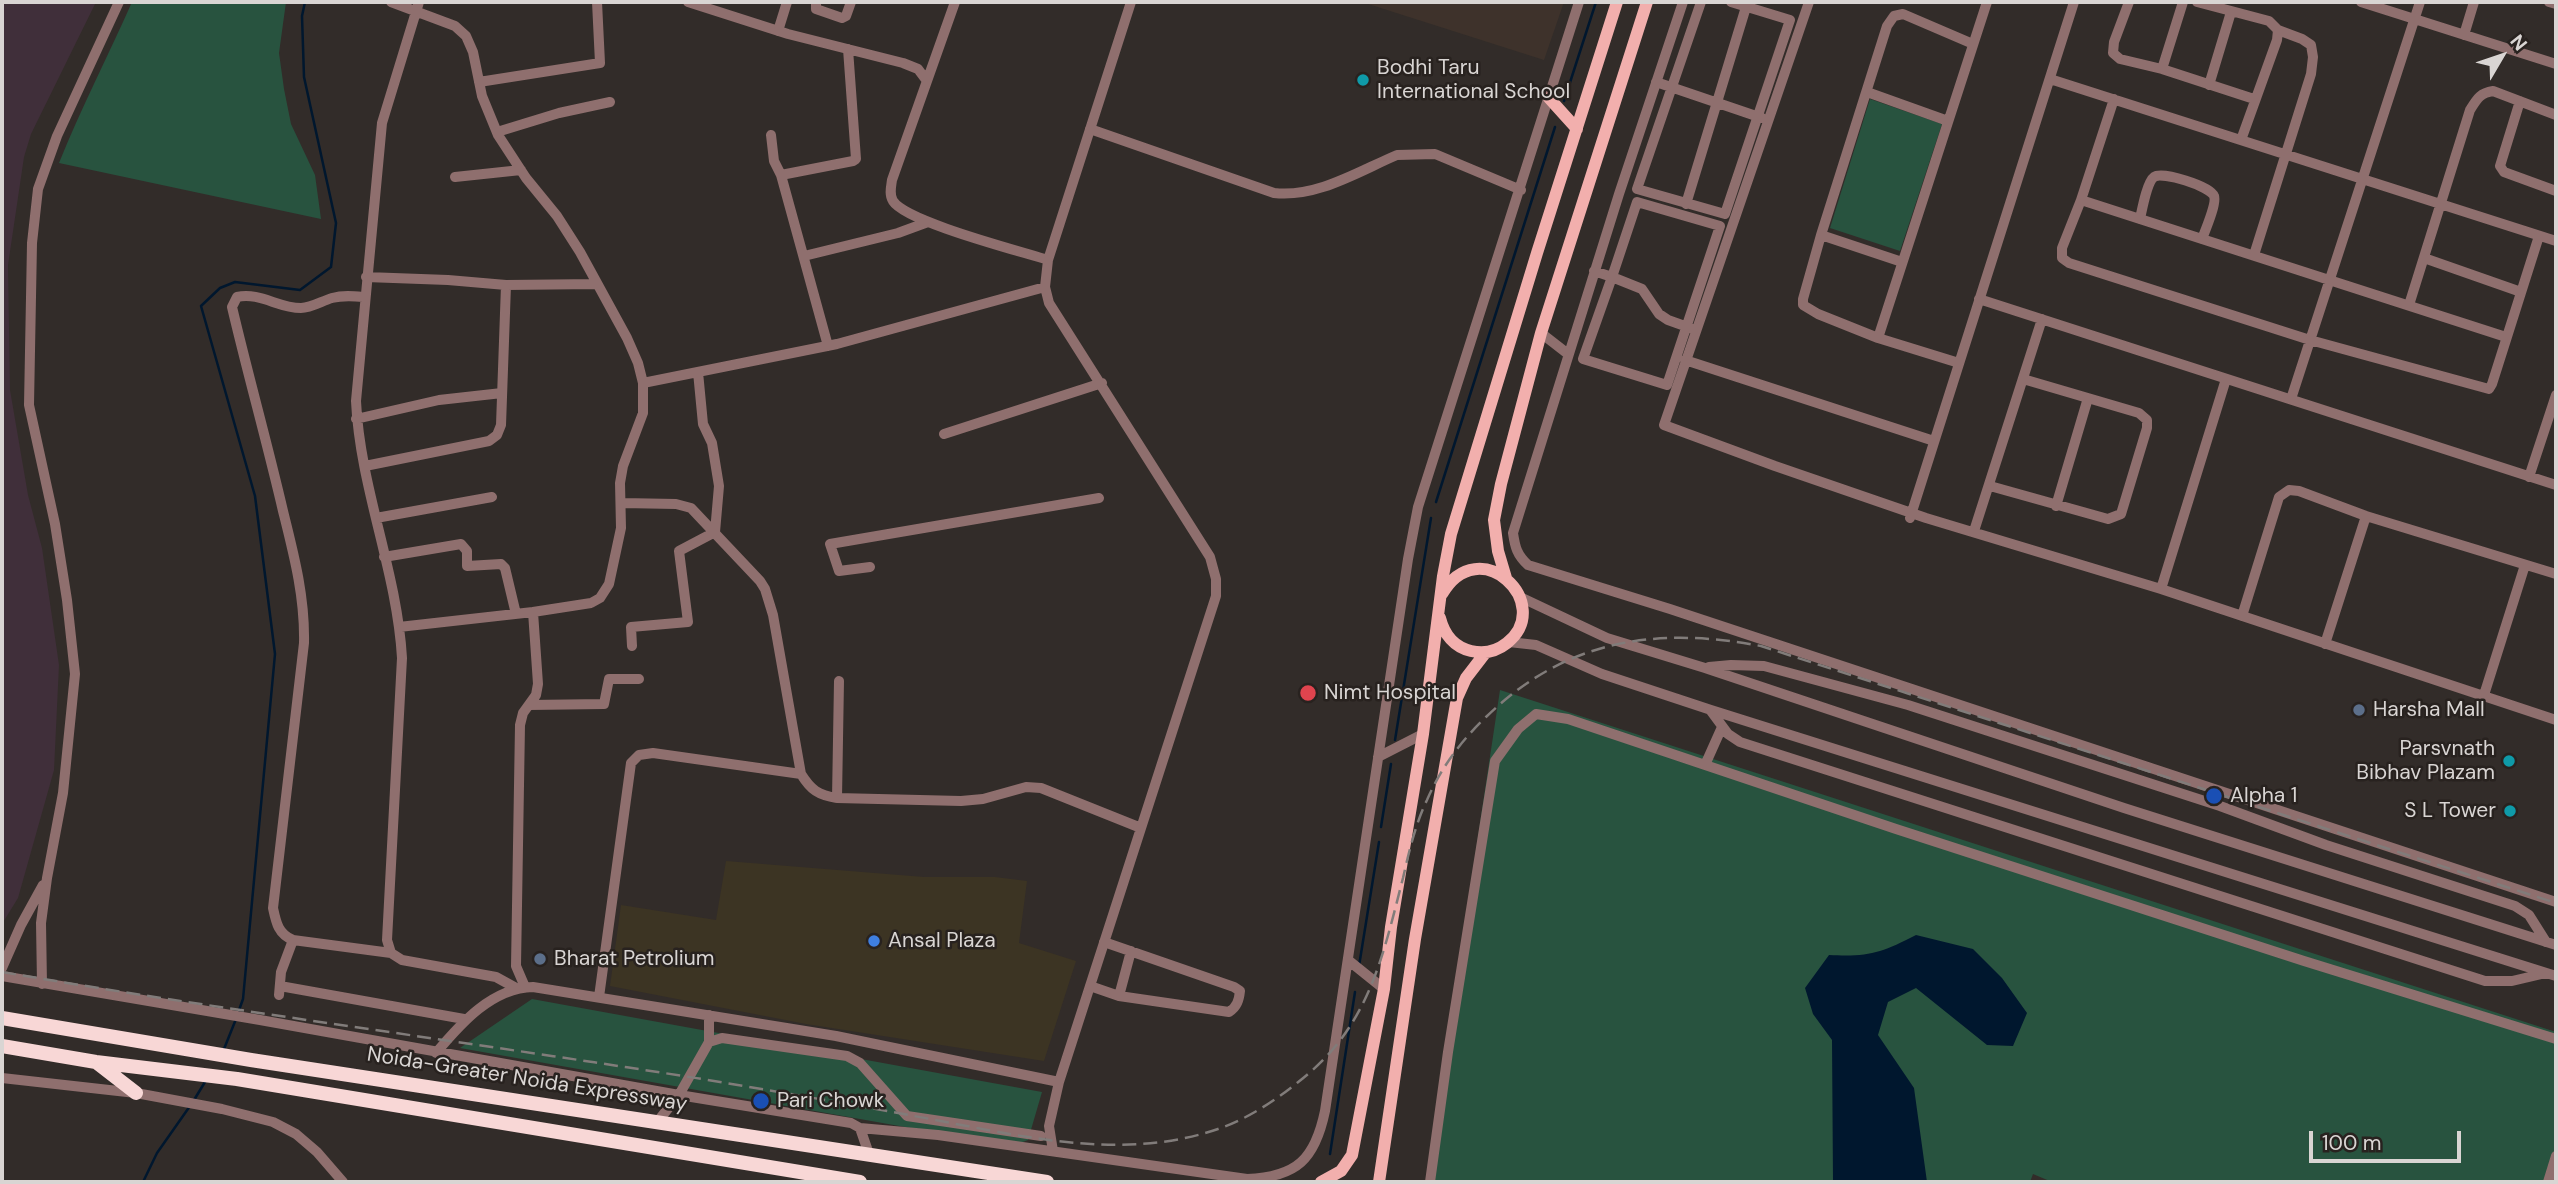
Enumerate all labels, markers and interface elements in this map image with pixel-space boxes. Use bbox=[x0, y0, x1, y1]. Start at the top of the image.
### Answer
north arrow bbox=[2467, 21, 2537, 91]
text: N bbox=[2505, 29, 2533, 56]
place label: Bodhi Taru International School bbox=[1377, 55, 1570, 105]
marker: Bodhi Taru International School bbox=[1355, 72, 1371, 88]
place label: Nimt Hospital bbox=[1324, 680, 1456, 706]
marker: Nimt Hospital bbox=[1298, 683, 1318, 703]
place label: Harsha Mall bbox=[2373, 697, 2485, 723]
marker: Harsha Mall bbox=[2351, 702, 2367, 718]
place label: Parsvnath Bibhav Plazam bbox=[2356, 736, 2495, 786]
marker: Parsvnath Bibhav Plazam bbox=[2501, 753, 2517, 769]
place label: Alpha 1 bbox=[2230, 783, 2297, 809]
marker: Alpha 1 bbox=[2204, 786, 2224, 806]
place label: S L Tower bbox=[2404, 798, 2496, 824]
marker: S L Tower bbox=[2502, 803, 2518, 819]
place label: Ansal Plaza bbox=[888, 928, 996, 954]
marker: Ansal Plaza bbox=[866, 933, 882, 949]
place label: Bharat Petrolium bbox=[554, 946, 715, 972]
marker: Bharat Petrolium bbox=[532, 951, 548, 967]
street label: Noida-Greater Noida Expressway bbox=[365, 1042, 689, 1118]
place label: Pari Chowk bbox=[777, 1088, 884, 1114]
marker: Pari Chowk bbox=[751, 1091, 771, 1111]
scale bar bbox=[2313, 1118, 2465, 1162]
text: 100 m bbox=[2322, 1129, 2382, 1157]

